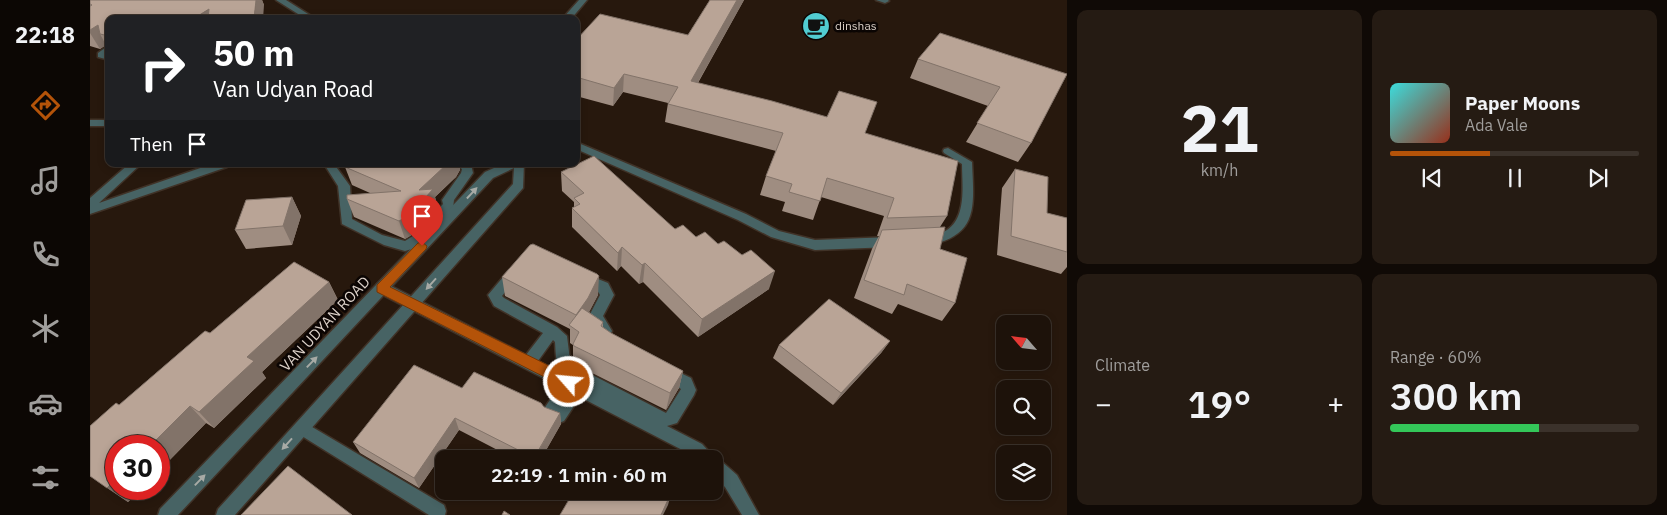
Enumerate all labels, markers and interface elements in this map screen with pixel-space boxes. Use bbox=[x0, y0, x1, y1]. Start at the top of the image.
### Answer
cafe icon: dinshas bbox=[801, 11, 831, 41]
place label: dinshas bbox=[835, 18, 877, 33]
text: 22:18 bbox=[15, 20, 75, 49]
text: 50 m bbox=[213, 30, 295, 76]
icon: right bbox=[130, 35, 195, 100]
text: Van Udyan Road bbox=[213, 74, 374, 103]
text: 21 bbox=[1180, 85, 1259, 170]
icon: directions bbox=[28, 88, 63, 123]
text: Paper Moons bbox=[1465, 91, 1580, 115]
text: Ada Vale bbox=[1465, 115, 1528, 135]
icon: arrive bbox=[183, 130, 211, 158]
text: Then bbox=[130, 132, 173, 156]
text: km/h bbox=[1201, 160, 1238, 180]
icon: music bbox=[28, 163, 63, 198]
icon: previous bbox=[1418, 164, 1446, 192]
icon: pause bbox=[1501, 164, 1529, 192]
icon: next bbox=[1584, 164, 1612, 192]
one-way arrow bbox=[466, 187, 478, 199]
pin bbox=[401, 195, 443, 246]
icon: arrive bbox=[408, 202, 436, 230]
icon: phone bbox=[28, 237, 63, 272]
street label: VAN UDYAN ROAD bbox=[276, 272, 374, 375]
one-way arrow bbox=[425, 277, 437, 289]
icon: climate bbox=[28, 311, 63, 346]
north arrow bbox=[996, 315, 1051, 370]
map controls bbox=[996, 315, 1051, 500]
text: Range · 60% bbox=[1390, 347, 1482, 367]
position arrow bbox=[542, 355, 594, 407]
text: Climate bbox=[1095, 355, 1150, 375]
one-way arrow bbox=[306, 356, 318, 368]
text: 300 km bbox=[1390, 371, 1522, 420]
text: 19° bbox=[1188, 379, 1251, 428]
button: search bbox=[996, 380, 1051, 435]
text: − bbox=[1095, 385, 1112, 422]
text: + bbox=[1327, 385, 1344, 422]
icon: car bbox=[28, 386, 63, 421]
speed limit sign: 30 bbox=[105, 435, 170, 500]
one-way arrow bbox=[282, 438, 293, 451]
button: layers bbox=[996, 445, 1051, 500]
icon: filters bbox=[28, 460, 63, 495]
text: 22:19 · 1 min · 60 m bbox=[491, 463, 667, 487]
one-way arrow bbox=[194, 474, 206, 486]

